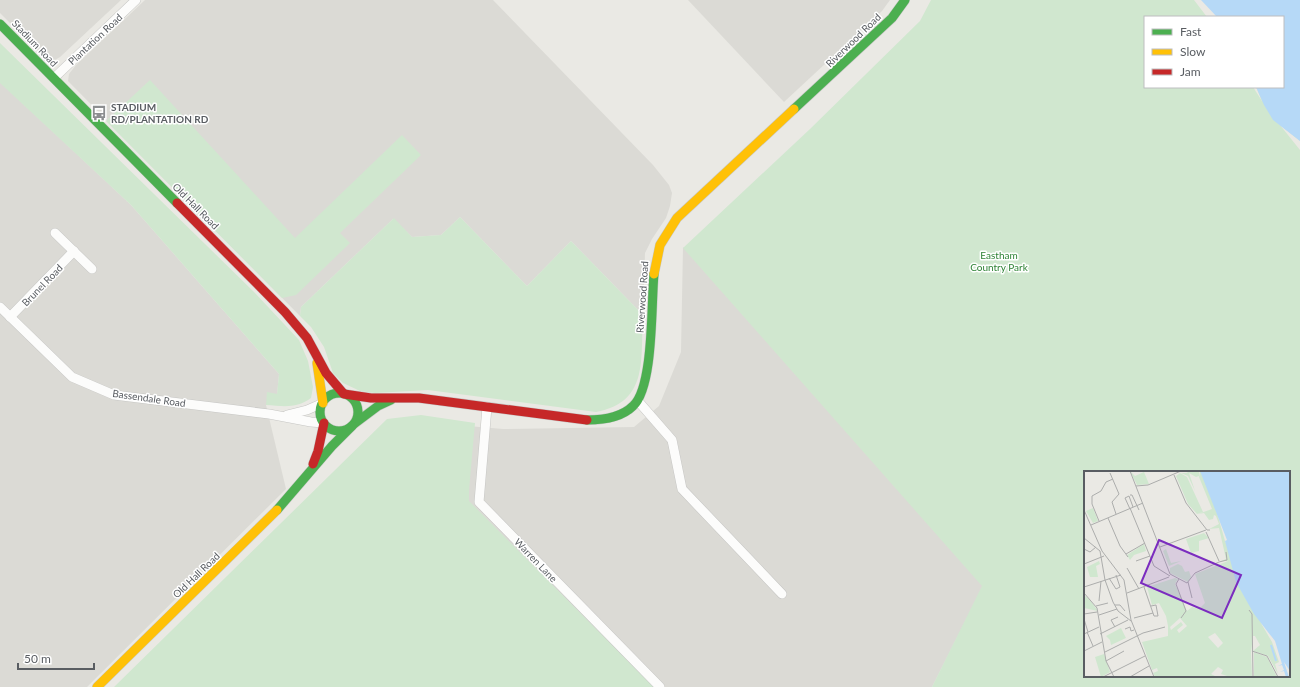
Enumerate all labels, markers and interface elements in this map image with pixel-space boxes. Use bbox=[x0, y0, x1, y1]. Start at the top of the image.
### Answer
street label: Plantation Road bbox=[66, 11, 124, 67]
street label: Riverwood Road bbox=[823, 11, 883, 69]
legend bbox=[1144, 16, 1284, 88]
street label: Stadium Road bbox=[10, 17, 60, 69]
text: Fast bbox=[1180, 24, 1202, 39]
text: Slow bbox=[1180, 44, 1206, 59]
text: Jam bbox=[1180, 64, 1201, 79]
place label: STADIUM RD/PLANTATION RD bbox=[111, 101, 209, 125]
bus stop icon: STADIUM RD/PLANTATION RD bbox=[90, 104, 108, 122]
street label: Old Hall Road bbox=[170, 180, 222, 232]
park label: Eastham Country Park bbox=[970, 249, 1029, 273]
street label: Riverwood Road bbox=[634, 261, 650, 333]
street label: Brunel Road bbox=[19, 262, 65, 308]
street label: Bassendale Road bbox=[112, 387, 186, 409]
inset map bbox=[1084, 471, 1290, 677]
street label: Warren Lane bbox=[512, 536, 560, 584]
street label: Old Hall Road bbox=[170, 550, 222, 600]
scale bar bbox=[18, 645, 94, 671]
text: 50 m bbox=[24, 651, 51, 666]

